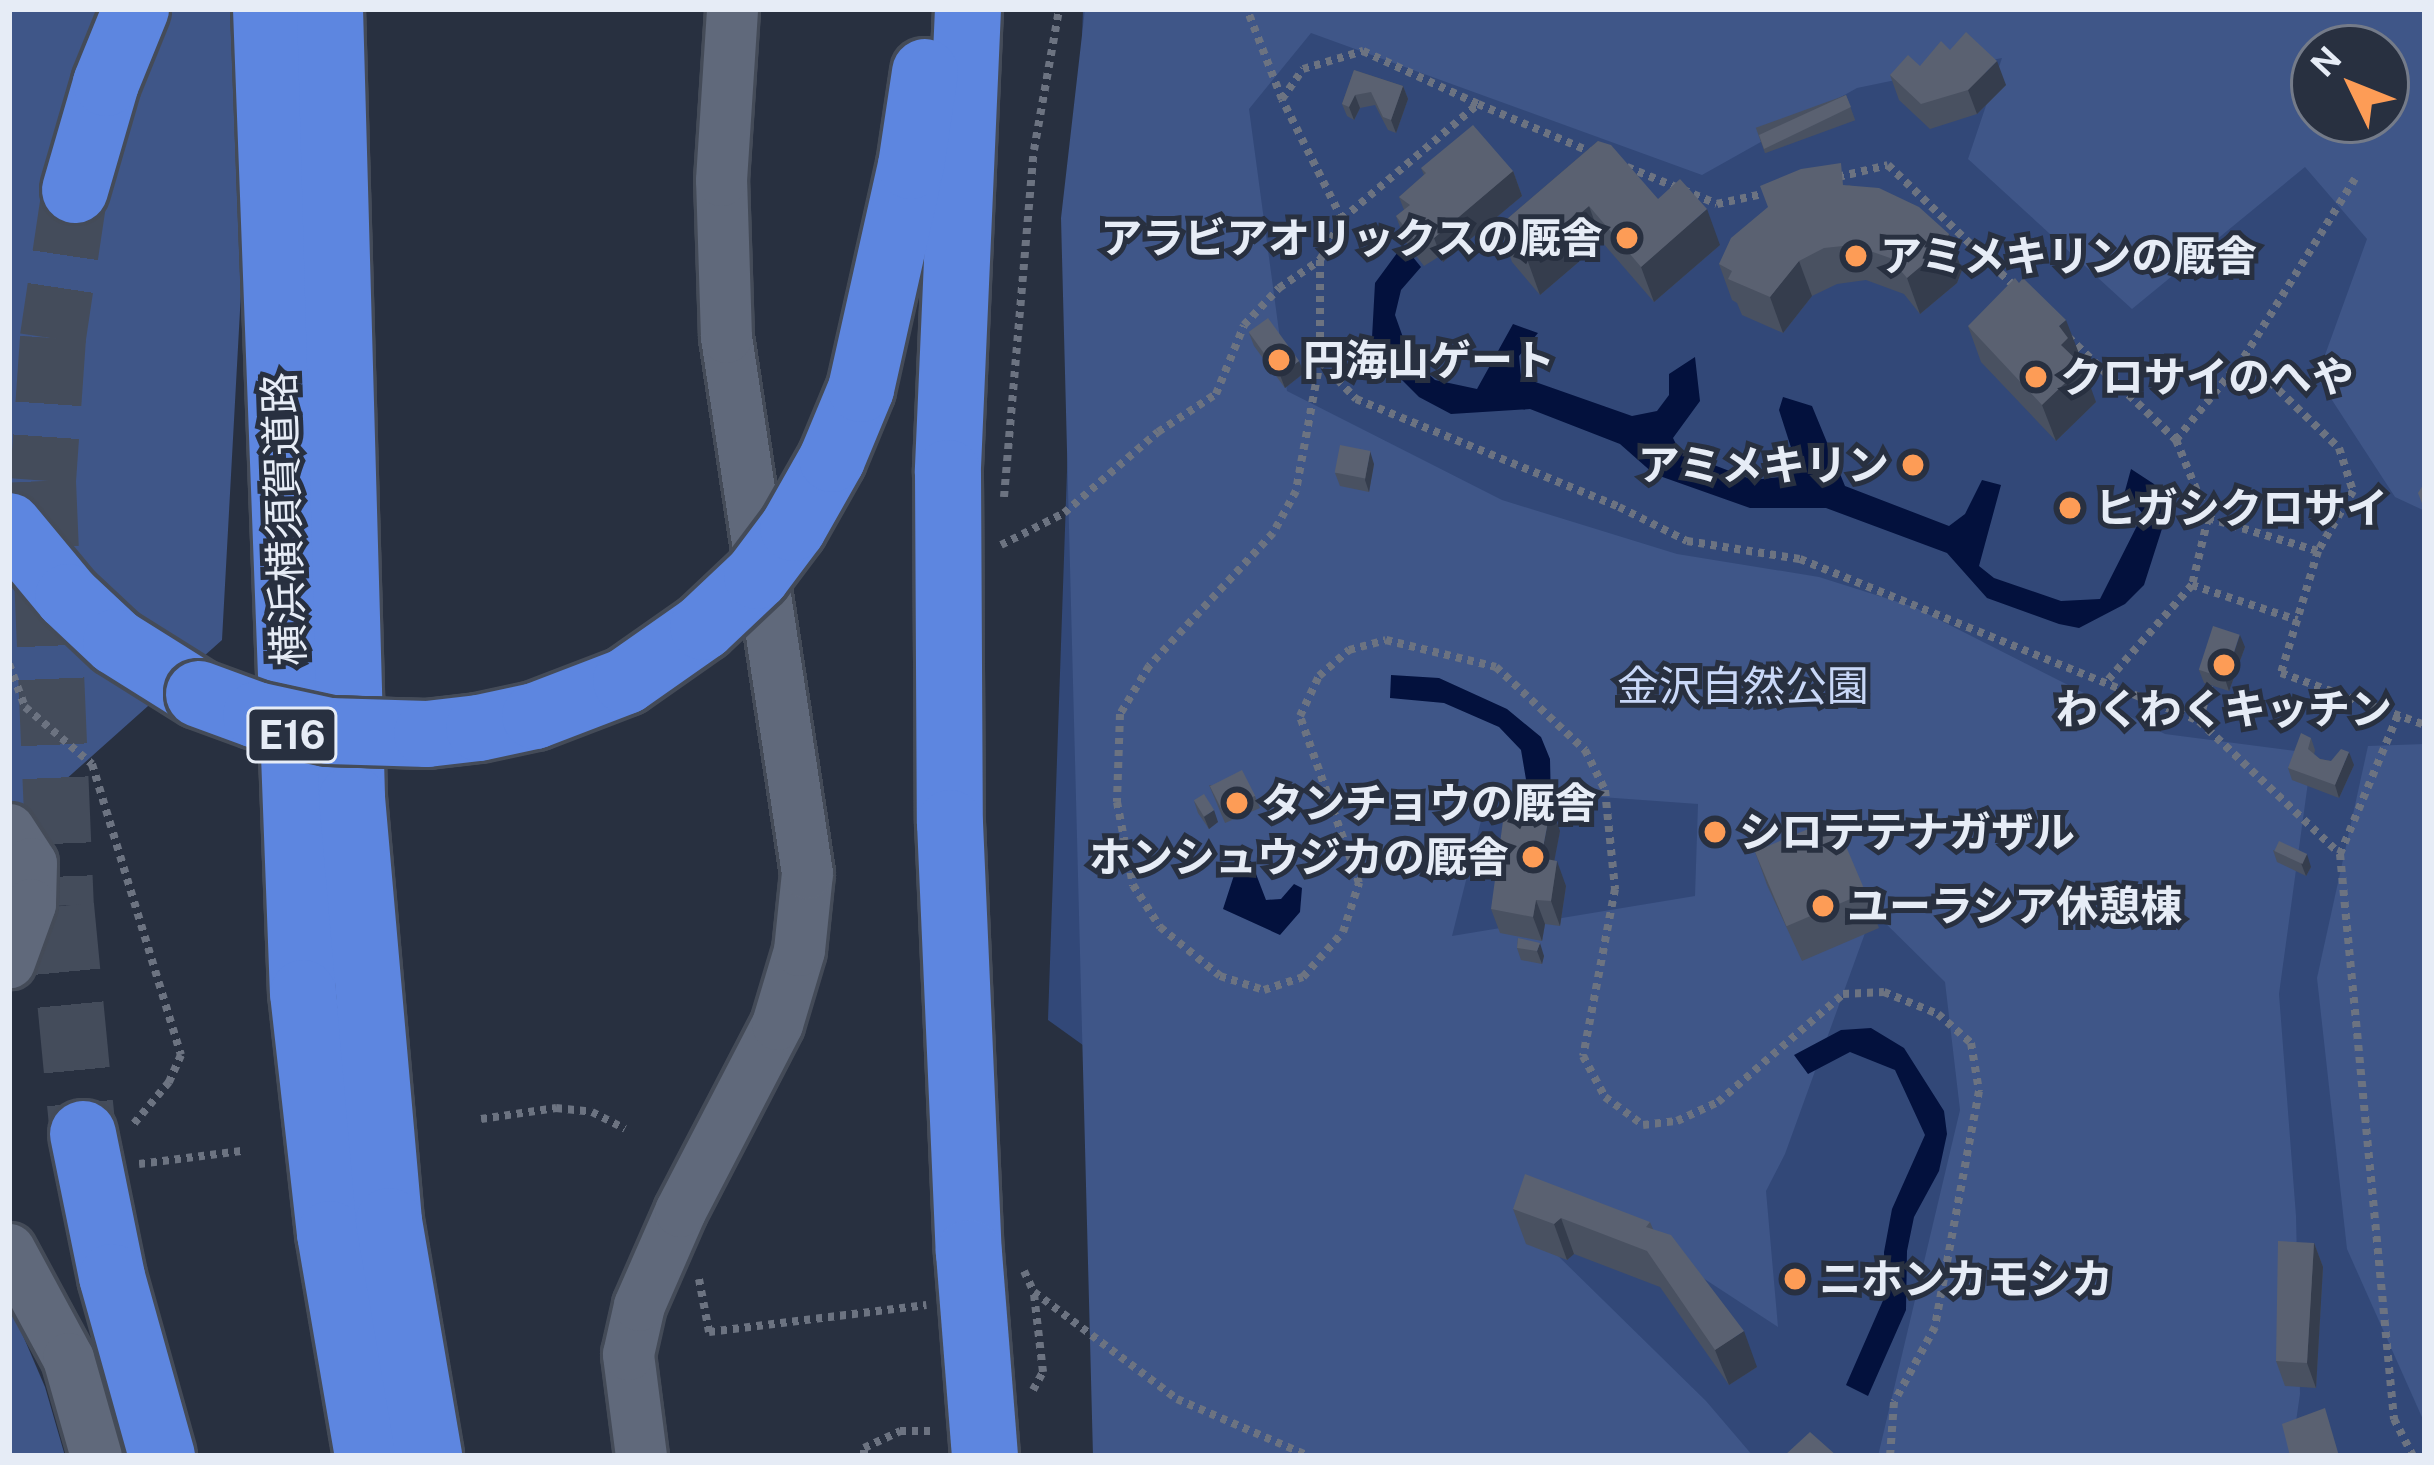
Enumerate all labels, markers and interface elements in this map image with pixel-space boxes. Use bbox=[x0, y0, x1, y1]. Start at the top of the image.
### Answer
north arrow bbox=[2290, 24, 2410, 144]
text: N bbox=[2303, 39, 2349, 84]
place label: アラビアオリックスの厩舎 bbox=[1099, 213, 1603, 263]
marker: アラビアオリックスの厩舎 bbox=[1614, 225, 1640, 251]
place label: アミメキリンの厩舎 bbox=[1880, 231, 2258, 281]
marker: アミメキリンの厩舎 bbox=[1843, 243, 1869, 269]
place label: 円海山ゲート bbox=[1303, 335, 1555, 385]
marker: 円海山ゲート bbox=[1266, 347, 1292, 373]
place label: クロサイのへや bbox=[2060, 352, 2354, 402]
marker: クロサイのへや bbox=[2023, 364, 2049, 390]
street label: 横浜横須賀道路 bbox=[254, 371, 314, 667]
place label: アミメキリン bbox=[1637, 440, 1889, 490]
marker: アミメキリン bbox=[1900, 452, 1926, 478]
place label: ヒガシクロサイ bbox=[2094, 483, 2388, 533]
marker: ヒガシクロサイ bbox=[2057, 495, 2083, 521]
marker: わくわくキッチン bbox=[2211, 652, 2237, 678]
park label: 金沢自然公園 bbox=[1617, 661, 1869, 711]
place label: わくわくキッチン bbox=[2056, 684, 2392, 734]
road number: E16 bbox=[244, 702, 340, 768]
place label: タンチョウの厩舎 bbox=[1261, 778, 1597, 828]
marker: タンチョウの厩舎 bbox=[1224, 790, 1250, 816]
place label: シロテテナガザル bbox=[1739, 807, 2075, 857]
marker: シロテテナガザル bbox=[1702, 819, 1728, 845]
place label: ホンシュウジカの厩舎 bbox=[1089, 832, 1509, 882]
marker: ホンシュウジカの厩舎 bbox=[1520, 844, 1546, 870]
place label: ユーラシア休憩棟 bbox=[1847, 881, 2183, 931]
marker: ユーラシア休憩棟 bbox=[1810, 893, 1836, 919]
place label: ニホンカモシカ bbox=[1819, 1254, 2113, 1304]
marker: ニホンカモシカ bbox=[1782, 1266, 1808, 1292]

